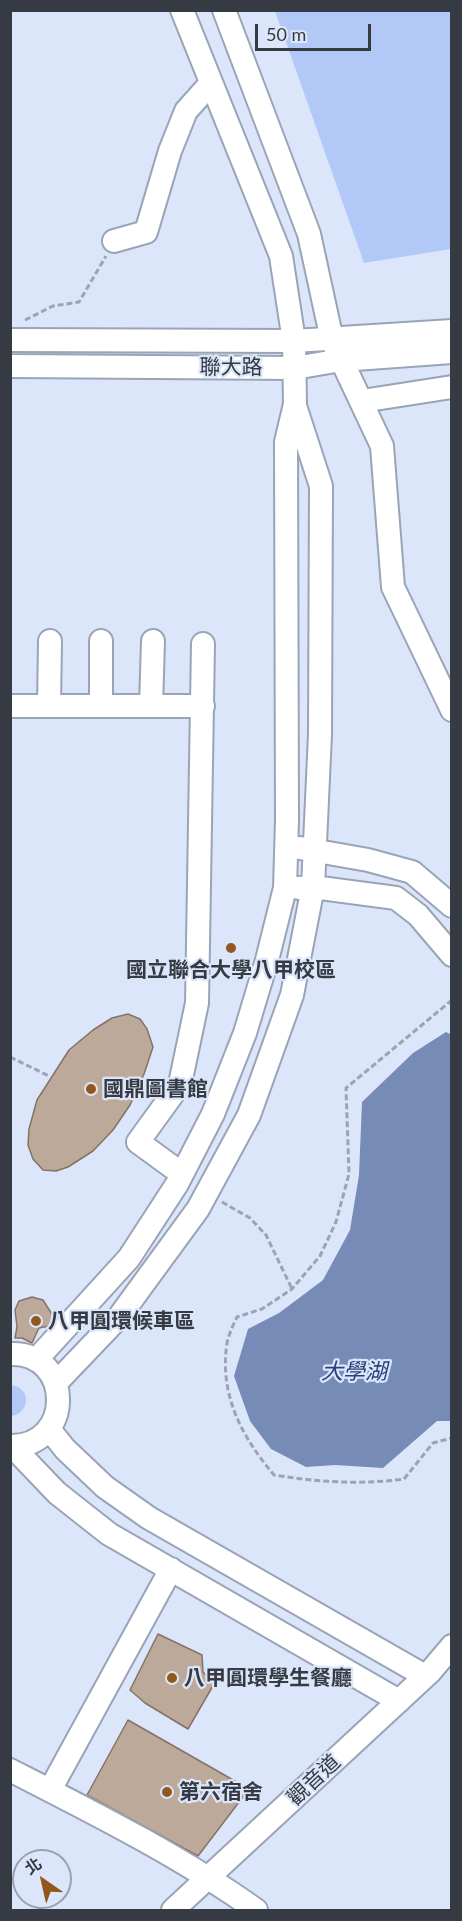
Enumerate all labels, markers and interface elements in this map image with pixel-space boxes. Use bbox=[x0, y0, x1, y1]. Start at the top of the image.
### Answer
scale bar bbox=[258, 12, 374, 50]
text: 50 m bbox=[266, 23, 306, 45]
street label: 聯大路 bbox=[200, 354, 262, 380]
marker: 國立聯合大學八甲校區 bbox=[224, 941, 238, 955]
place label: 國立聯合大學八甲校區 bbox=[126, 957, 336, 983]
place label: 國鼎圖書館 bbox=[103, 1076, 208, 1102]
marker: 國鼎圖書館 bbox=[84, 1082, 98, 1096]
place label: 八甲圓環候車區 bbox=[48, 1308, 195, 1334]
marker: 八甲圓環候車區 bbox=[29, 1314, 43, 1328]
water label: 大學湖 bbox=[321, 1359, 387, 1385]
place label: 八甲圓環學生餐廳 bbox=[184, 1665, 352, 1691]
marker: 八甲圓環學生餐廳 bbox=[165, 1671, 179, 1685]
street label: 觀音道 bbox=[282, 1749, 346, 1811]
place label: 第六宿舍 bbox=[179, 1779, 263, 1805]
marker: 第六宿舍 bbox=[160, 1785, 174, 1799]
north arrow bbox=[12, 1849, 72, 1909]
text: 北 bbox=[21, 1853, 45, 1878]

